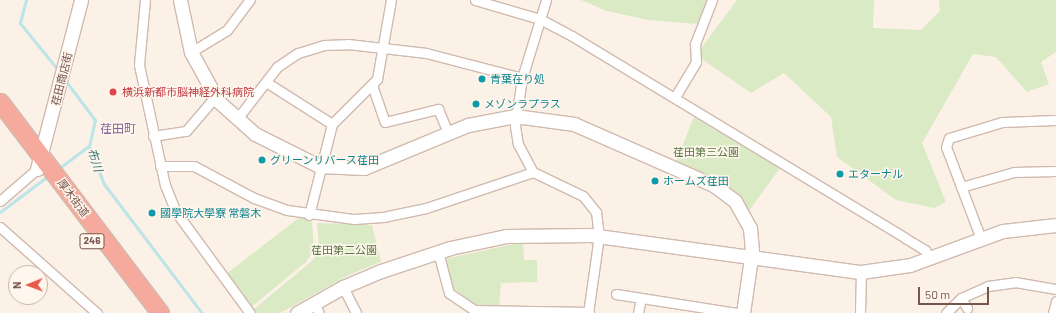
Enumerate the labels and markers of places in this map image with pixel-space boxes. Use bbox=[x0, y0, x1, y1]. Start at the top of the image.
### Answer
place label: 青葉在り処 bbox=[490, 72, 545, 86]
marker: 青葉在り処 bbox=[477, 74, 487, 84]
place label: 横浜新都市脳神経外科病院 bbox=[122, 85, 254, 99]
marker: 横浜新都市脳神経外科病院 bbox=[107, 86, 119, 98]
place label: メゾンラプラス bbox=[484, 97, 561, 111]
marker: メゾンラプラス bbox=[471, 99, 481, 109]
place label: グリーンリバース荏田 bbox=[270, 153, 380, 167]
marker: グリーンリバース荏田 bbox=[257, 155, 267, 165]
place label: エターナル bbox=[848, 167, 903, 181]
marker: エターナル bbox=[835, 169, 845, 179]
place label: ホームズ荏田 bbox=[663, 174, 729, 188]
marker: ホームズ荏田 bbox=[650, 176, 660, 186]
place label: 國學院大學寮 常磐木 bbox=[160, 206, 261, 220]
marker: 國學院大學寮 常磐木 bbox=[147, 208, 157, 218]

